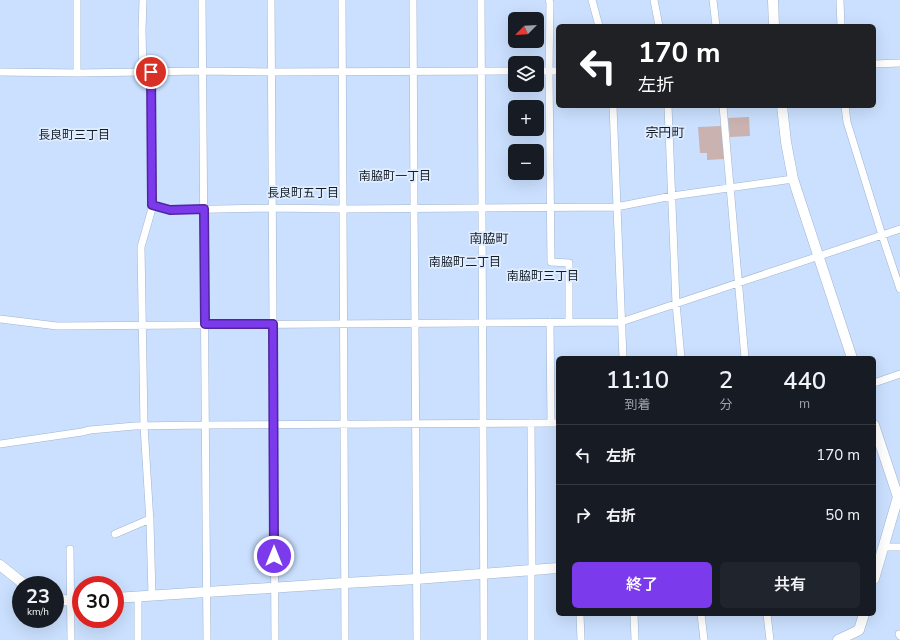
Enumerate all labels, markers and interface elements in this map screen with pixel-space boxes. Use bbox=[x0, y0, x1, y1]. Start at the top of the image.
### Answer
north arrow bbox=[508, 12, 544, 48]
map controls bbox=[508, 12, 544, 180]
text: 170 m bbox=[638, 34, 721, 72]
icon: left bbox=[572, 40, 624, 92]
pin bbox=[134, 55, 168, 89]
button: layers bbox=[508, 56, 544, 92]
icon: arrive bbox=[140, 61, 162, 83]
text: 左折 bbox=[638, 73, 674, 97]
button: + bbox=[508, 100, 544, 136]
district label: 宗円町 bbox=[645, 124, 685, 142]
district label: 長良町三丁目 bbox=[38, 127, 110, 143]
button: − bbox=[508, 144, 544, 180]
district label: 南脇町一丁目 bbox=[359, 168, 431, 184]
district label: 長良町五丁目 bbox=[267, 185, 339, 201]
district label: 南脇町 bbox=[469, 230, 509, 248]
district label: 南脇町二丁目 bbox=[429, 254, 501, 270]
district label: 南脇町三丁目 bbox=[507, 268, 579, 284]
text: 11:10 bbox=[606, 364, 669, 396]
text: 2 bbox=[719, 364, 733, 396]
text: 440 bbox=[783, 365, 826, 397]
text: m bbox=[799, 395, 810, 413]
text: 到着 bbox=[624, 396, 650, 414]
text: 分 bbox=[720, 396, 733, 414]
icon: left bbox=[572, 444, 594, 466]
text: 170 m bbox=[816, 445, 860, 465]
text: 左折 bbox=[606, 446, 636, 466]
icon: right bbox=[572, 504, 594, 526]
text: 50 m bbox=[825, 505, 860, 525]
text: 右折 bbox=[606, 506, 636, 526]
position arrow bbox=[253, 535, 295, 577]
button: 終了 bbox=[572, 562, 712, 608]
button: 共有 bbox=[720, 562, 860, 608]
speed limit sign: 30 bbox=[72, 576, 124, 628]
text: 23 bbox=[26, 583, 50, 610]
text: km/h bbox=[27, 605, 49, 619]

